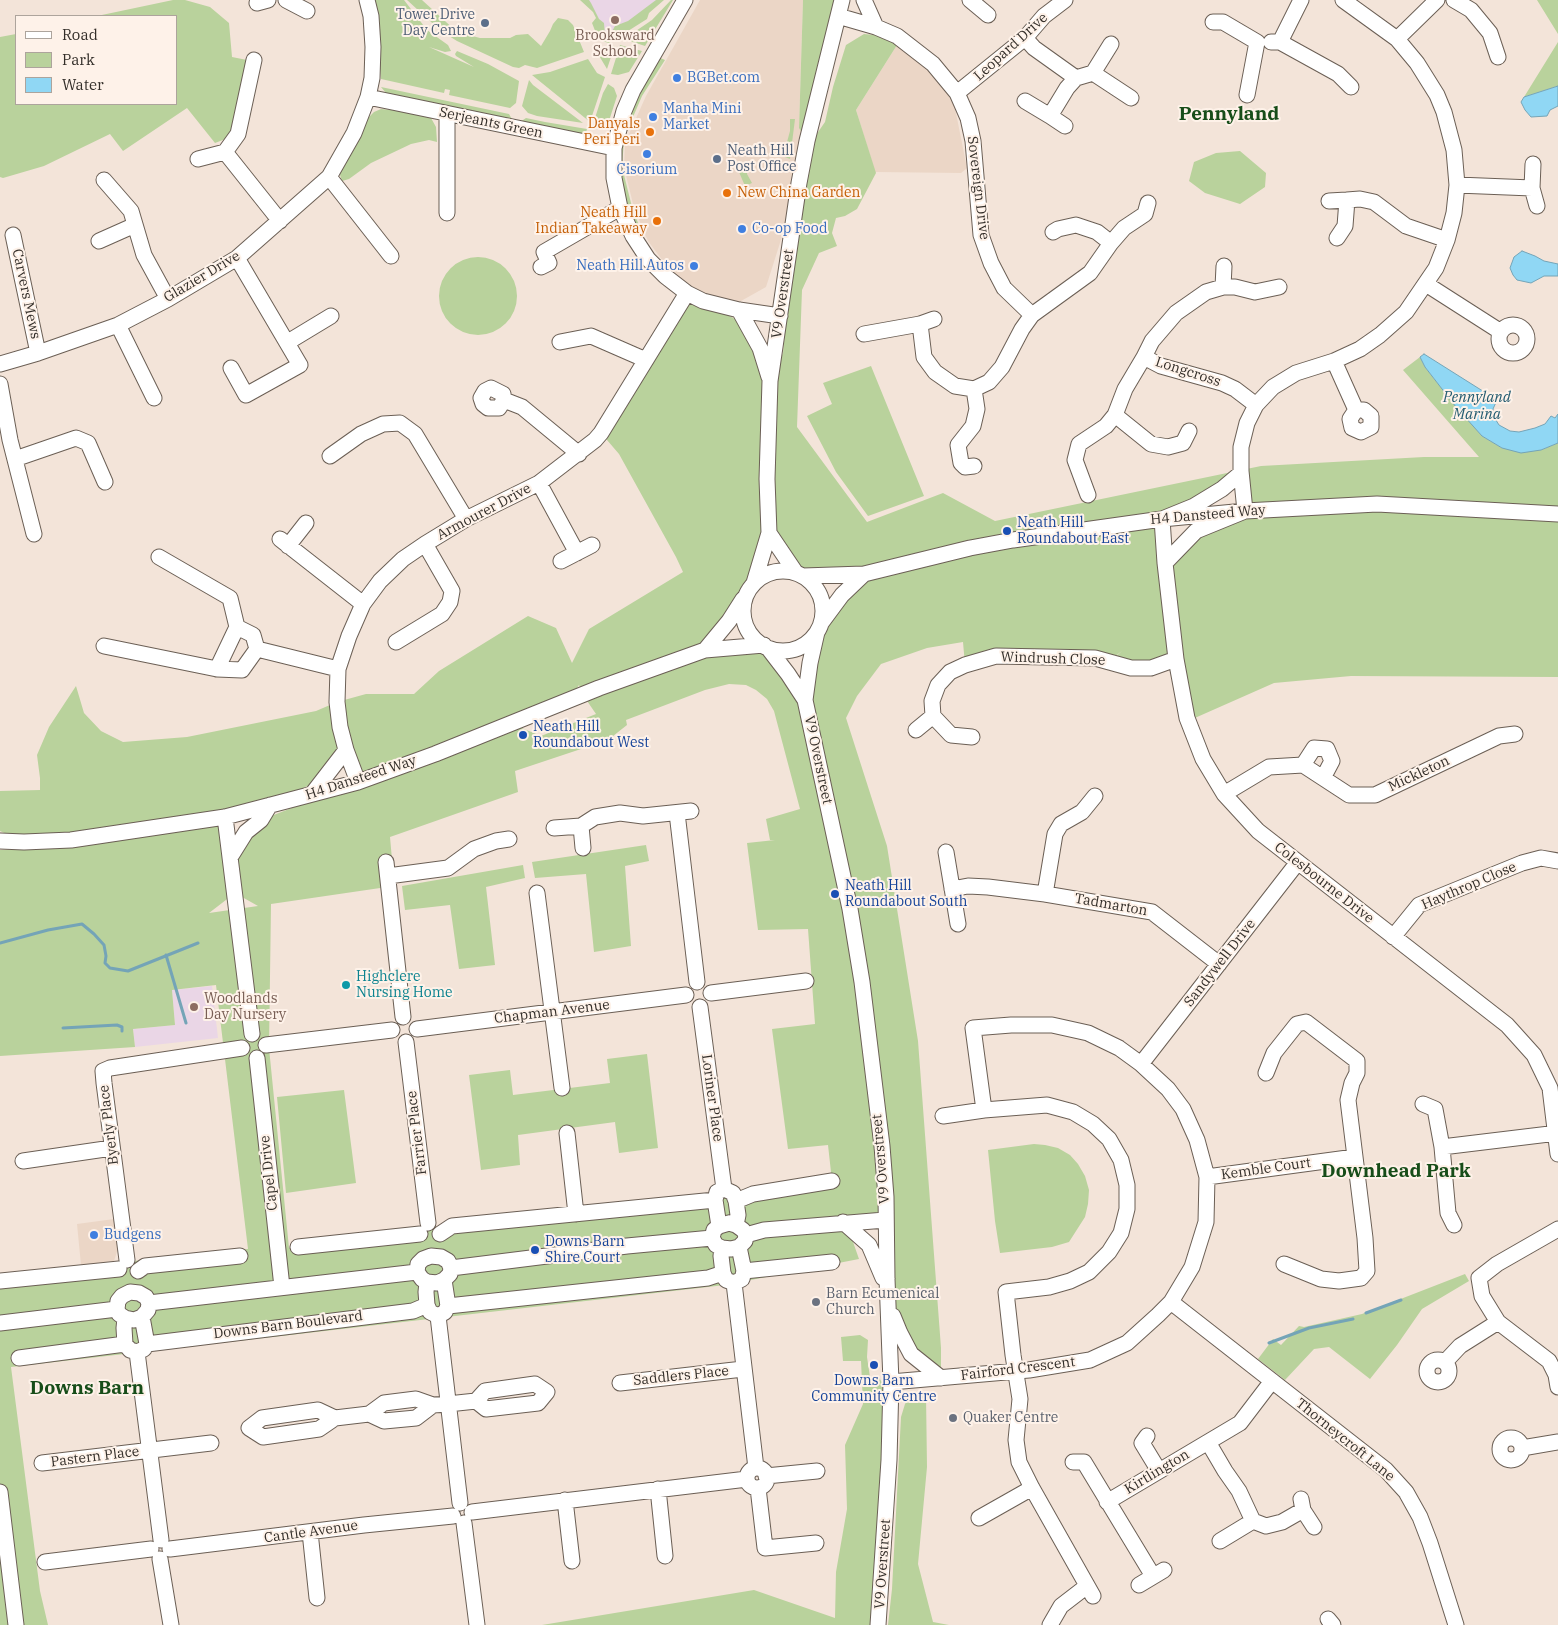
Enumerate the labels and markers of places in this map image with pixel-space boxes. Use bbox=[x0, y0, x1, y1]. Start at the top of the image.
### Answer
place label: Tower Drive Day Centre bbox=[396, 7, 475, 40]
marker: Brooksward School bbox=[609, 14, 621, 26]
marker: Tower Drive Day Centre bbox=[479, 17, 491, 29]
place label: Brooksward School bbox=[575, 28, 655, 60]
place label: BGBet.com bbox=[687, 70, 760, 86]
marker: BGBet.com bbox=[671, 72, 683, 84]
place label: Manha Mini Market bbox=[663, 101, 741, 134]
marker: Manha Mini Market bbox=[647, 111, 659, 123]
place label: Danyals Peri Peri bbox=[584, 116, 640, 148]
marker: Danyals Peri Peri bbox=[644, 126, 656, 138]
place label: Neath Hill Post Office bbox=[727, 143, 797, 176]
marker: Cisorium bbox=[641, 148, 653, 160]
marker: Neath Hill Post Office bbox=[711, 153, 723, 165]
place label: Cisorium bbox=[617, 162, 677, 178]
place label: New China Garden bbox=[737, 185, 861, 201]
marker: New China Garden bbox=[721, 187, 733, 199]
place label: Neath Hill Indian Takeaway bbox=[535, 205, 647, 238]
marker: Neath Hill Indian Takeaway bbox=[651, 215, 663, 227]
place label: Co-op Food bbox=[752, 221, 827, 237]
marker: Co-op Food bbox=[736, 223, 748, 235]
place label: Neath Hill Autos bbox=[576, 258, 684, 274]
marker: Neath Hill Autos bbox=[688, 260, 700, 272]
place label: Neath Hill Roundabout East bbox=[1017, 515, 1129, 548]
marker: Neath Hill Roundabout East bbox=[1001, 525, 1013, 537]
place label: Neath Hill Roundabout West bbox=[533, 719, 649, 752]
marker: Neath Hill Roundabout West bbox=[517, 729, 529, 741]
place label: Neath Hill Roundabout South bbox=[845, 878, 967, 910]
marker: Neath Hill Roundabout South bbox=[829, 888, 841, 900]
place label: Highclere Nursing Home bbox=[356, 969, 453, 1002]
marker: Highclere Nursing Home bbox=[340, 979, 352, 991]
place label: Woodlands Day Nursery bbox=[204, 991, 286, 1024]
marker: Woodlands Day Nursery bbox=[188, 1001, 200, 1013]
place label: Budgens bbox=[104, 1227, 161, 1243]
marker: Budgens bbox=[88, 1229, 100, 1241]
place label: Downs Barn Shire Court bbox=[545, 1234, 625, 1266]
marker: Downs Barn Shire Court bbox=[529, 1244, 541, 1256]
place label: Barn Ecumenical Church bbox=[826, 1286, 939, 1318]
marker: Barn Ecumenical Church bbox=[810, 1296, 822, 1308]
marker: Downs Barn Community Centre bbox=[868, 1359, 880, 1371]
place label: Downs Barn Community Centre bbox=[811, 1373, 937, 1405]
place label: Quaker Centre bbox=[963, 1410, 1058, 1426]
marker: Quaker Centre bbox=[947, 1412, 959, 1424]

